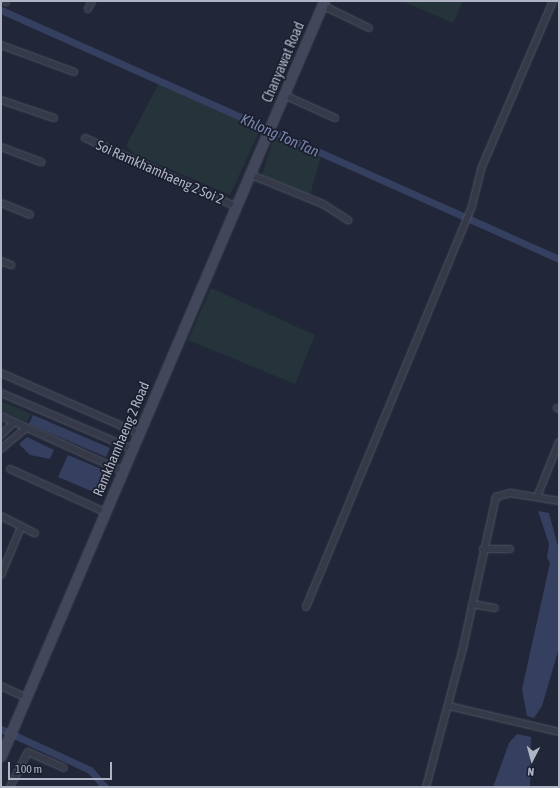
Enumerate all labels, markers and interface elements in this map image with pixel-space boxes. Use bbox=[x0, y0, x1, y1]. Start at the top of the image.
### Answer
street label: Chanyawat Road bbox=[258, 19, 308, 105]
water label: Khlong Ton Tan bbox=[238, 110, 322, 160]
street label: Soi Ramkhamhaeng 2 Soi 2 bbox=[94, 136, 226, 208]
street label: Ramkhamhaeng 2 Road bbox=[89, 379, 153, 499]
north arrow bbox=[512, 740, 552, 780]
scale bar bbox=[10, 754, 114, 780]
text: 100 m bbox=[15, 762, 42, 776]
text: N bbox=[527, 766, 535, 778]

